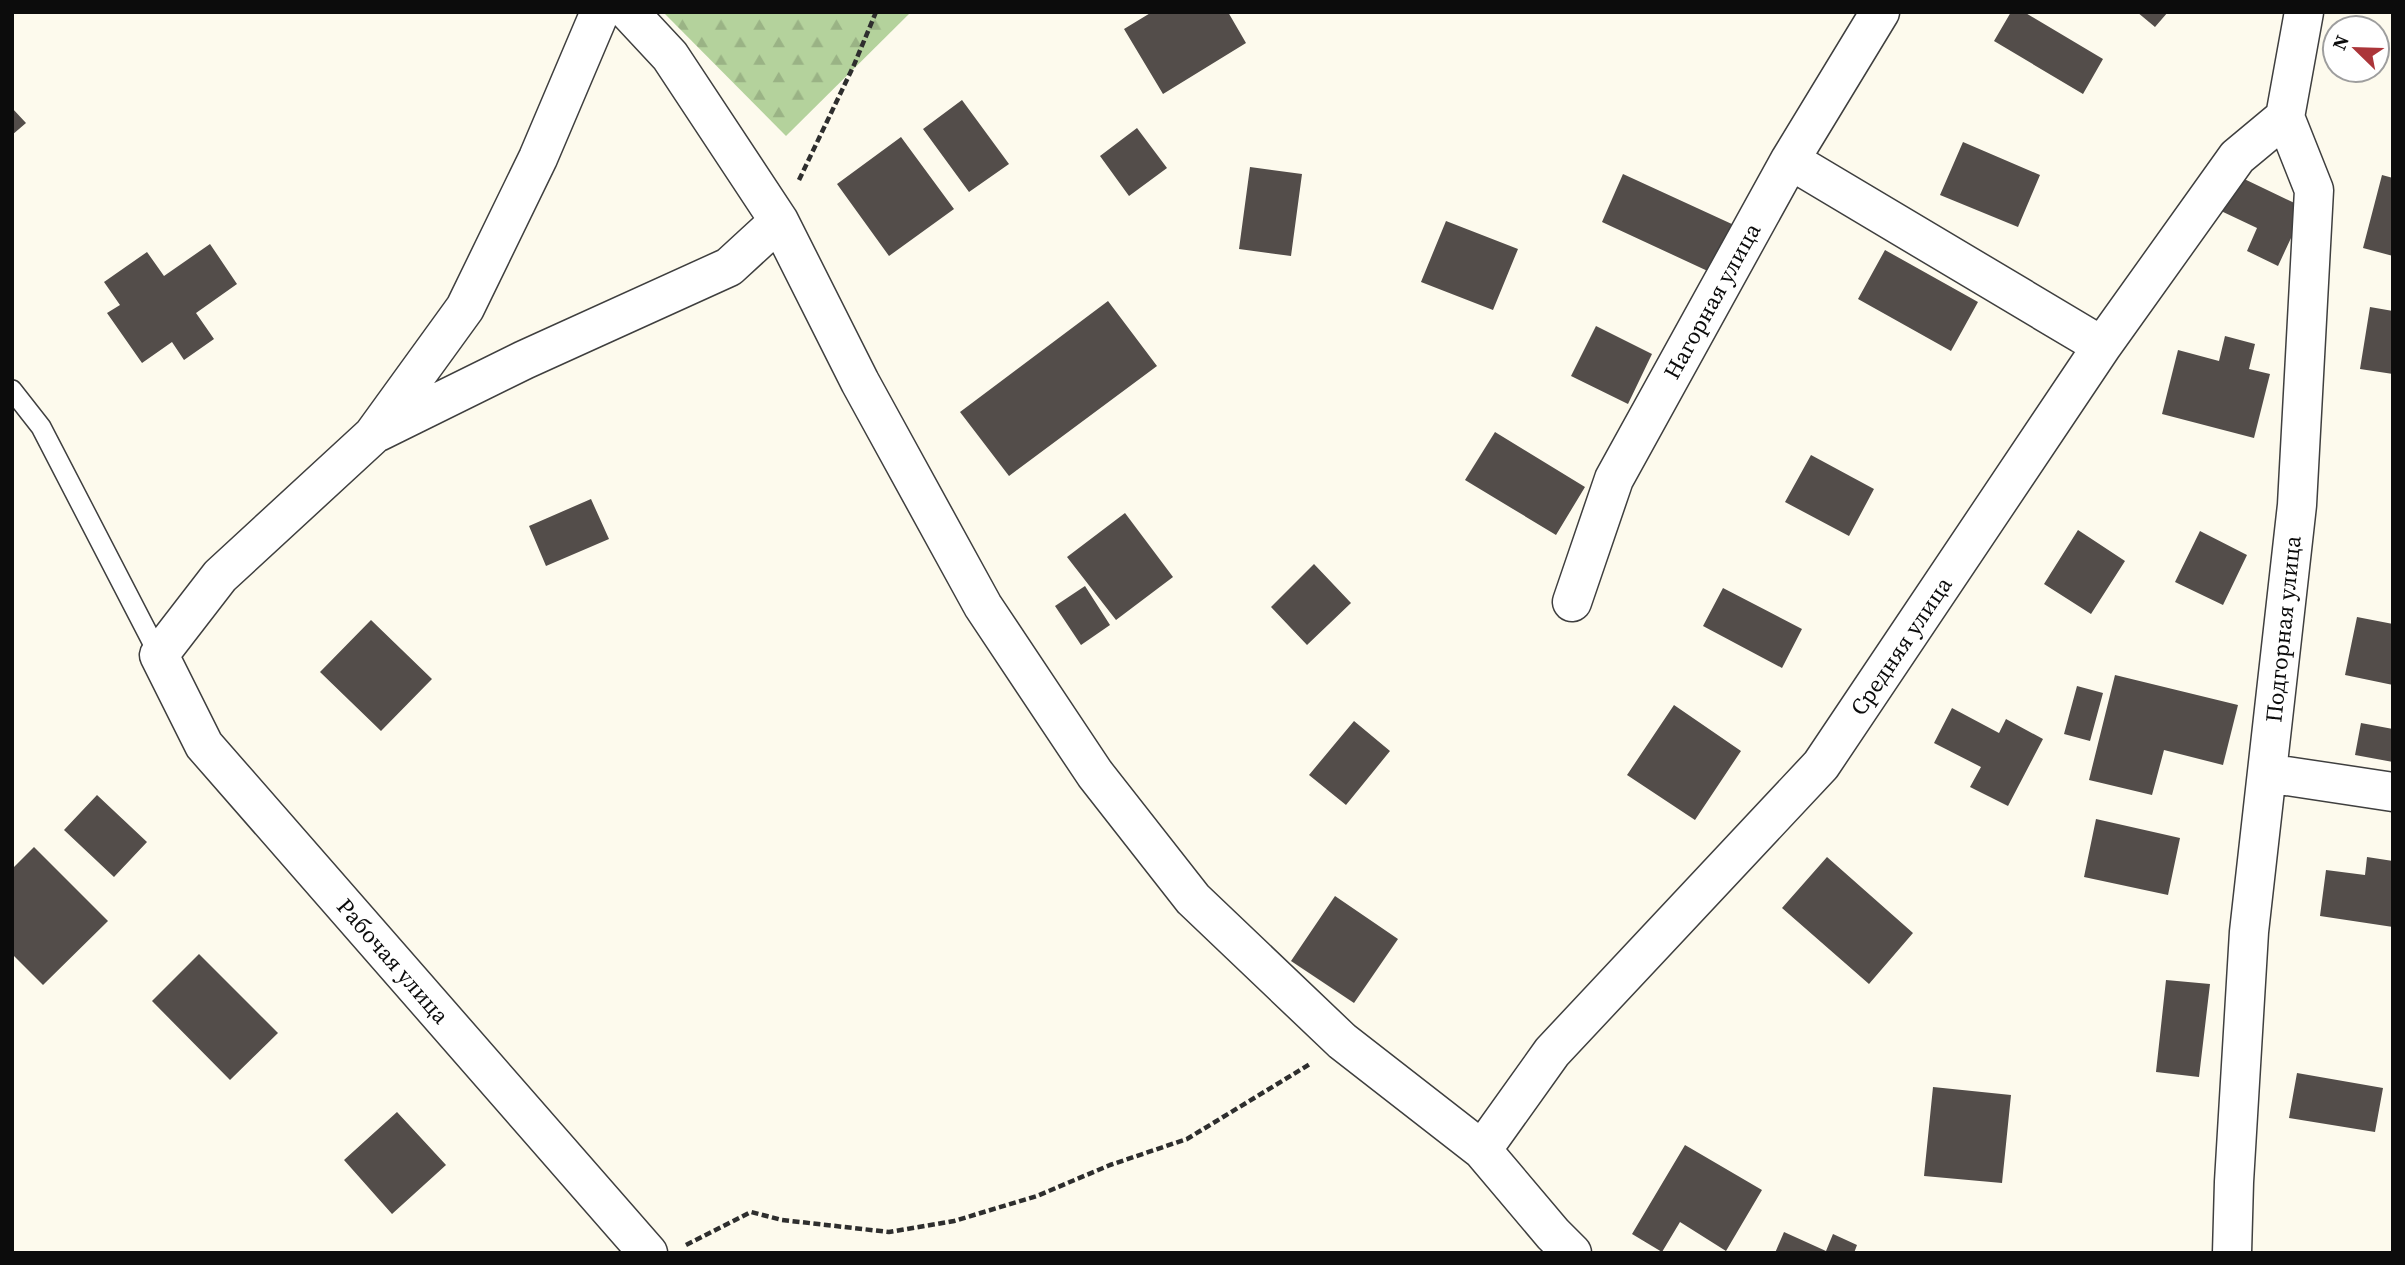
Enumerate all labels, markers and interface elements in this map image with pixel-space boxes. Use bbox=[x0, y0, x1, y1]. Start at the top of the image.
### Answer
north arrow bbox=[2321, 14, 2391, 84]
text: N bbox=[2326, 31, 2355, 54]
street label: Нагорная улица bbox=[1656, 217, 1768, 385]
street label: Подгорная улица bbox=[2257, 534, 2309, 724]
street label: Средняя улица bbox=[1843, 570, 1959, 722]
street label: Рабочая улица bbox=[329, 891, 457, 1031]

